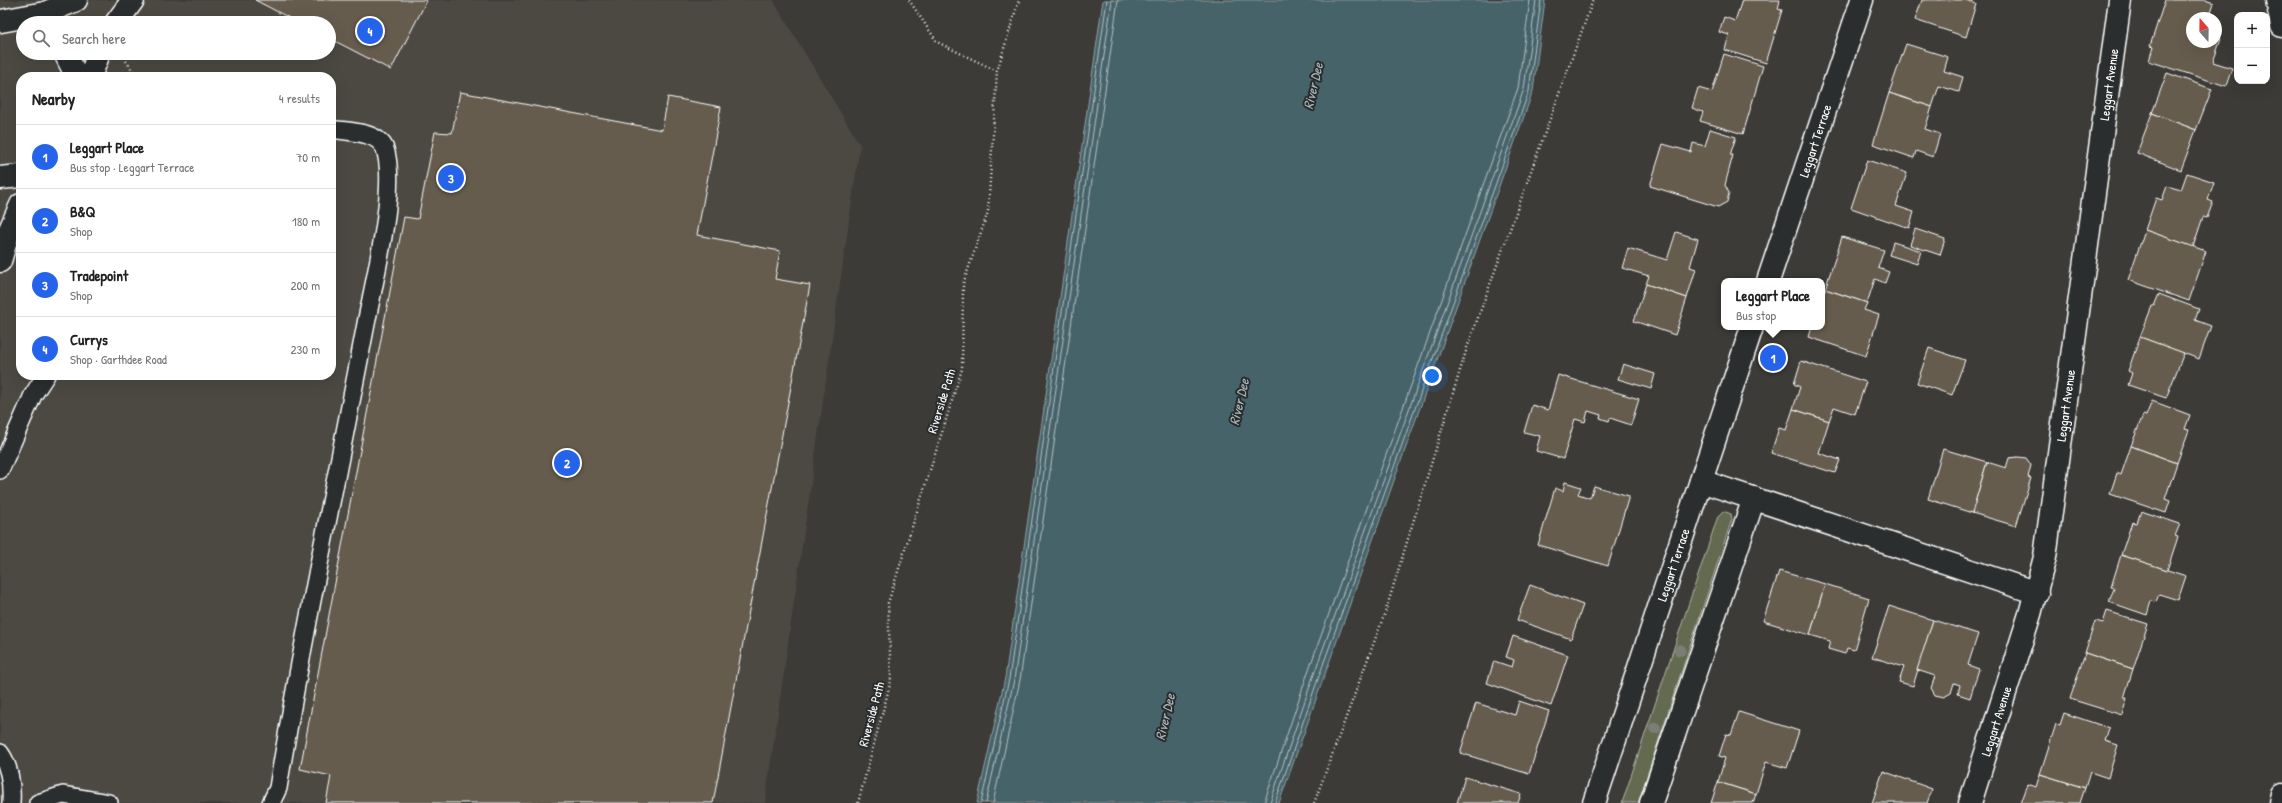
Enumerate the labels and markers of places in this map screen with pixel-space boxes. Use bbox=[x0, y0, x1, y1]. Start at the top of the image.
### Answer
pin: 4 bbox=[357, 16, 383, 46]
pin: 3 bbox=[438, 163, 464, 193]
pin: 1 bbox=[1760, 343, 1786, 373]
pin: 2 bbox=[554, 448, 580, 478]

